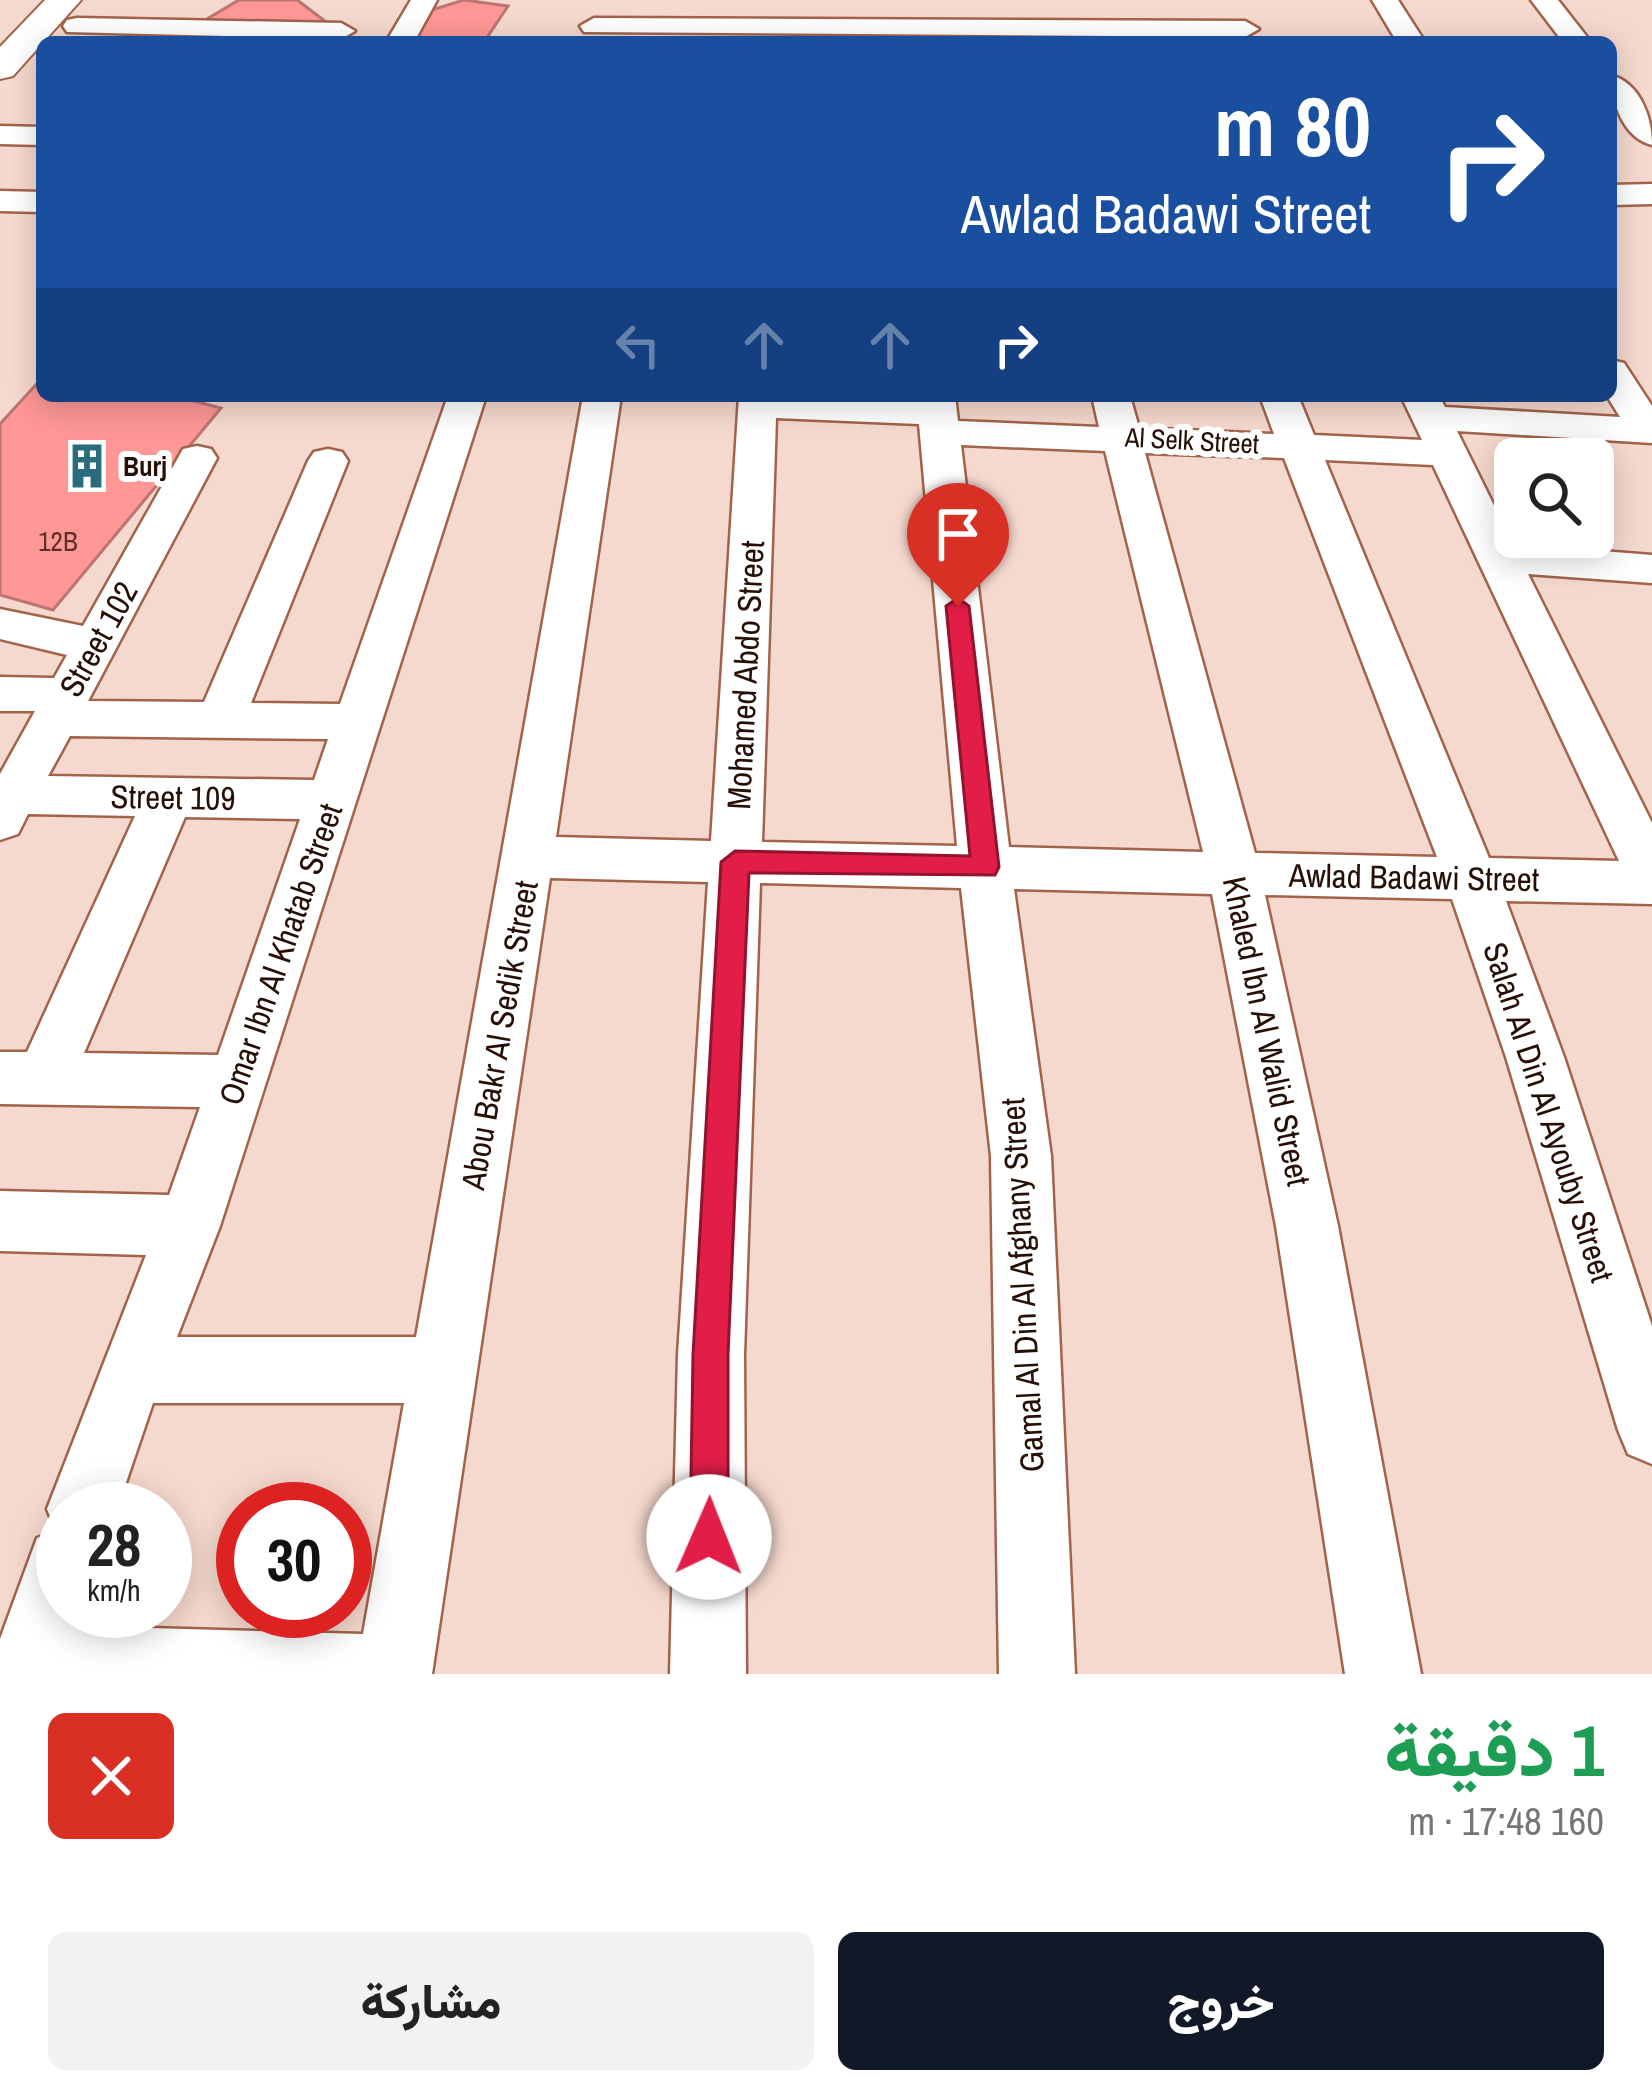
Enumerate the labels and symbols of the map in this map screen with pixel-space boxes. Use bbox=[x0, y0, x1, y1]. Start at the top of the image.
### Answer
street label: Al Selk Street bbox=[1123, 418, 1260, 461]
building icon: Burj bbox=[62, 441, 112, 491]
place label: Burj bbox=[123, 448, 167, 484]
pin bbox=[907, 483, 1009, 606]
house number: 12B bbox=[38, 523, 78, 559]
street label: Mohamed Abdo Street bbox=[716, 539, 774, 811]
street label: Street 102 bbox=[48, 574, 148, 704]
street label: Street 109 bbox=[110, 774, 236, 820]
street label: Omar Ibn Al Khatab Street bbox=[208, 797, 352, 1111]
street label: Awlad Badawi Street bbox=[1287, 853, 1540, 901]
street label: Khaled Ibn Al Walid Street bbox=[1213, 872, 1321, 1190]
street label: Abou Bakr Al Sedik Street bbox=[450, 877, 548, 1194]
street label: Salah Al Din Al Ayouby Street bbox=[1473, 937, 1625, 1287]
street label: Gamal Al Din Al Afghany Street bbox=[990, 1097, 1054, 1473]
position arrow bbox=[646, 1474, 772, 1600]
speed limit sign: 30 bbox=[216, 1482, 372, 1638]

